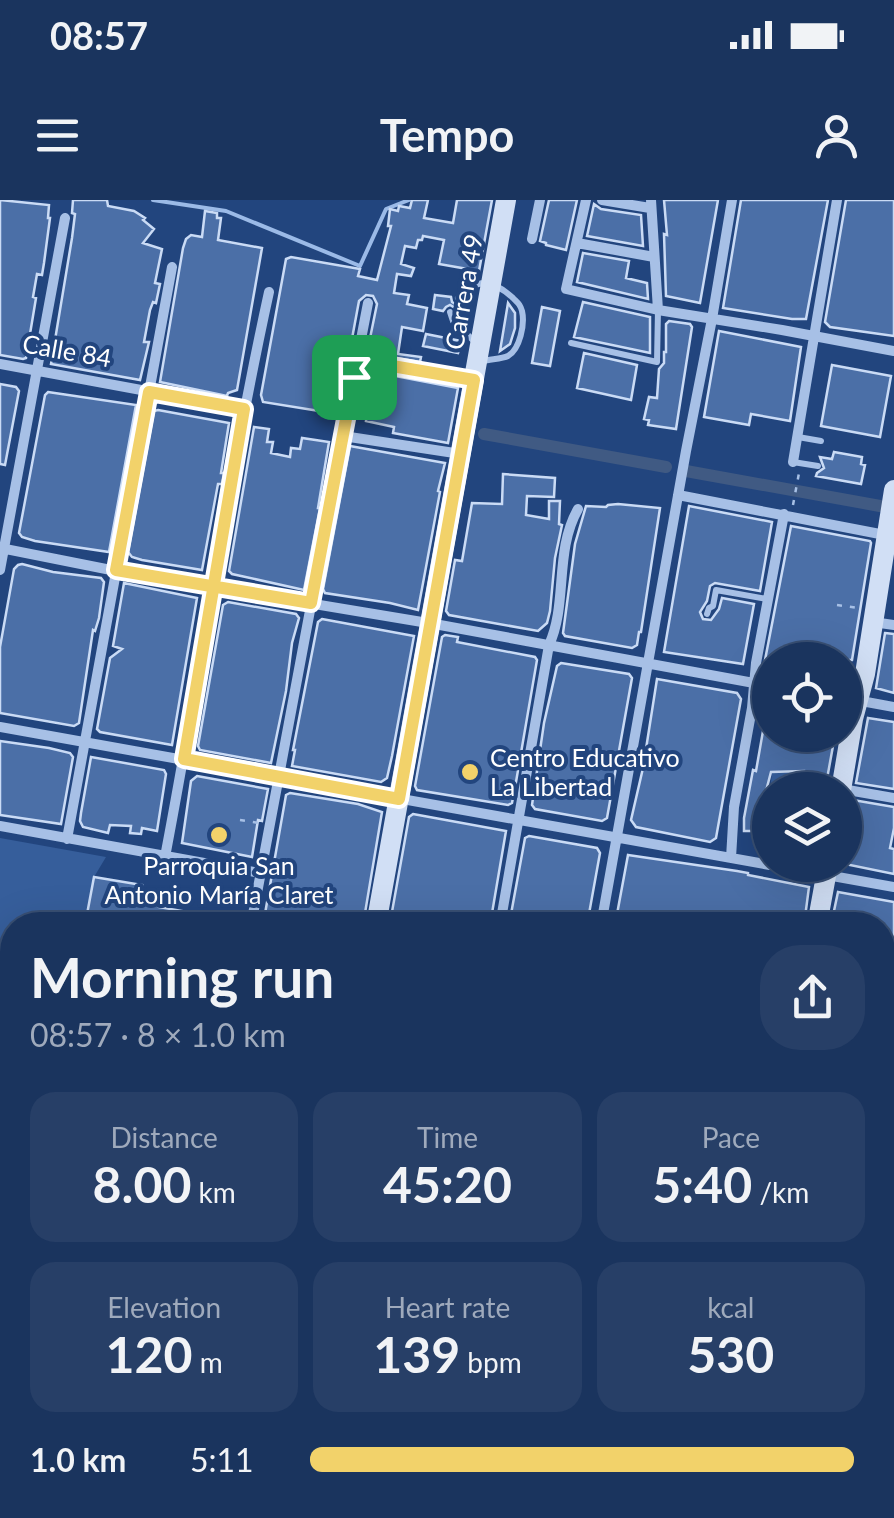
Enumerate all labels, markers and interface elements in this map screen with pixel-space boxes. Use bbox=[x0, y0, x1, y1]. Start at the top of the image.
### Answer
text: 08:57 bbox=[50, 12, 148, 58]
icon: menu bbox=[30, 108, 85, 163]
text: Tempo bbox=[380, 108, 514, 162]
icon: person bbox=[809, 108, 864, 163]
street label: Carrera 49 bbox=[438, 232, 488, 352]
street label: Calle 84 bbox=[20, 327, 114, 373]
pin bbox=[312, 335, 397, 420]
icon: arrive bbox=[327, 350, 382, 405]
map controls bbox=[752, 642, 862, 882]
button: locate bbox=[752, 642, 862, 752]
place label: Centro Educativo La Libertad bbox=[490, 742, 680, 801]
marker: Centro Educativo La Libertad bbox=[459, 761, 481, 783]
button: layers bbox=[752, 772, 862, 882]
marker: Parroquia San Antonio María Claret bbox=[208, 824, 230, 846]
place label: Parroquia San Antonio María Claret bbox=[104, 850, 334, 909]
text: Morning run bbox=[30, 944, 334, 1010]
button: share bbox=[760, 945, 865, 1050]
text: 08:57 · 8 × 1.0 km bbox=[30, 1015, 286, 1054]
text: Distance bbox=[110, 1120, 218, 1154]
text: Time bbox=[417, 1120, 478, 1154]
text: Pace bbox=[702, 1120, 760, 1154]
text: 8.00 bbox=[93, 1154, 191, 1214]
text: 45:20 bbox=[383, 1154, 512, 1214]
text: 5:40 bbox=[652, 1154, 752, 1214]
text: km bbox=[191, 1175, 236, 1209]
text: /km bbox=[752, 1175, 809, 1209]
text: Elevation bbox=[107, 1290, 221, 1324]
text: Heart rate bbox=[385, 1290, 510, 1324]
text: kcal bbox=[707, 1290, 754, 1324]
text: 120 bbox=[106, 1324, 193, 1384]
text: 139 bbox=[373, 1324, 460, 1384]
text: 530 bbox=[687, 1324, 774, 1384]
text: m bbox=[193, 1345, 223, 1379]
text: bpm bbox=[460, 1345, 522, 1379]
text: 1.0 km bbox=[30, 1440, 126, 1479]
text: 5:11 bbox=[190, 1440, 254, 1479]

